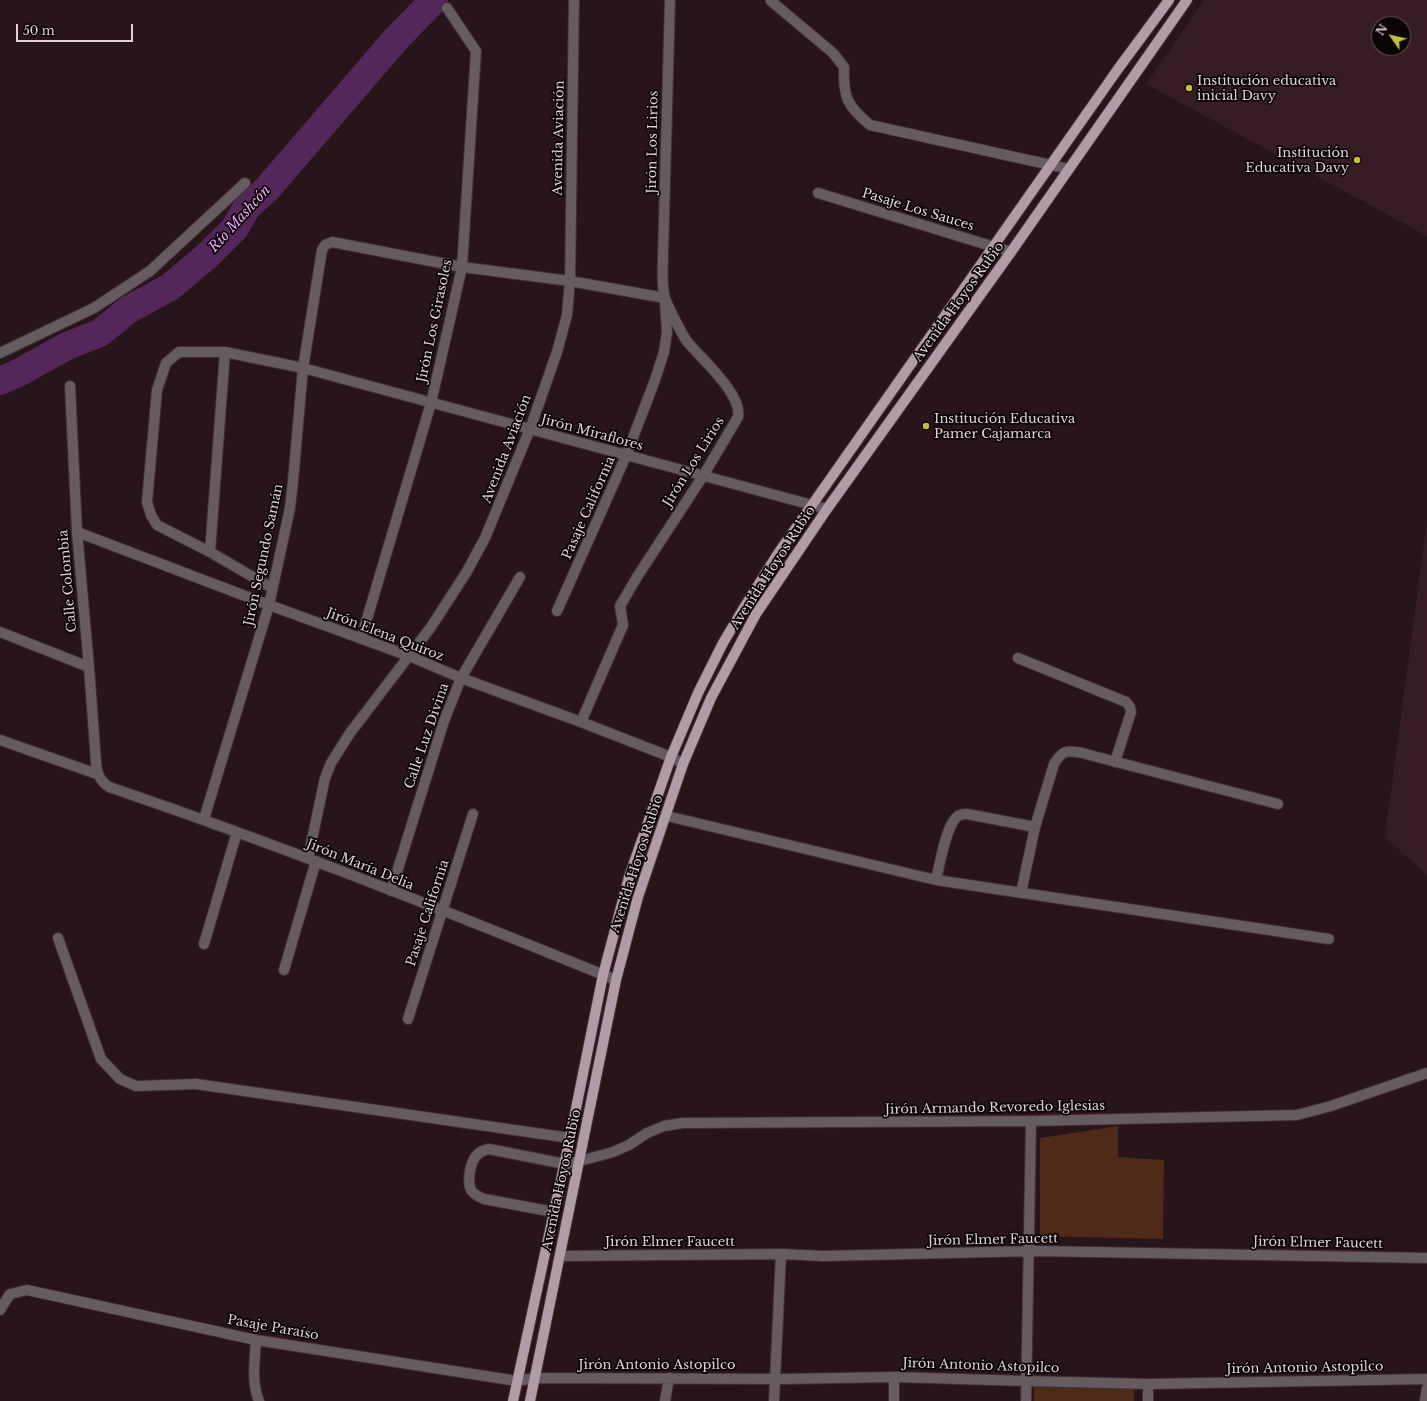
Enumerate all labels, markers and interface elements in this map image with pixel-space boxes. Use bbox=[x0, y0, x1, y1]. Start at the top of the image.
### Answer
scale bar bbox=[18, 16, 135, 42]
north arrow bbox=[1371, 16, 1411, 56]
text: N bbox=[1373, 22, 1391, 38]
text: 50 m bbox=[23, 23, 55, 38]
place label: Institución educativa inicial Davy bbox=[1197, 73, 1336, 104]
street label: Avenida Aviación bbox=[550, 80, 568, 196]
marker: Institución educativa inicial Davy bbox=[1184, 83, 1194, 93]
street label: Jirón Los Lirios bbox=[644, 90, 662, 194]
place label: Institución Educativa Davy bbox=[1245, 145, 1349, 176]
marker: Institución Educativa Davy bbox=[1352, 155, 1362, 165]
water label: Río Mashcón bbox=[206, 182, 274, 256]
street label: Pasaje Los Sauces bbox=[860, 186, 976, 234]
street label: Avenida Hoyos Rubio bbox=[910, 239, 1008, 365]
street label: Jirón Los Girasoles bbox=[414, 258, 456, 384]
street label: Avenida Aviación bbox=[479, 392, 535, 506]
place label: Institución Educativa Pamer Cajamarca bbox=[934, 411, 1075, 442]
street label: Jirón Miraflores bbox=[539, 412, 645, 454]
street label: Jirón Los Lirios bbox=[660, 414, 728, 510]
marker: Institución Educativa Pamer Cajamarca bbox=[921, 421, 931, 431]
street label: Pasaje California bbox=[559, 454, 619, 562]
street label: Jirón Segundo Samán bbox=[241, 483, 287, 627]
street label: Avenida Hoyos Rubio bbox=[727, 503, 819, 633]
street label: Calle Colombia bbox=[56, 529, 80, 633]
street label: Jirón Elena Quiroz bbox=[324, 605, 446, 665]
street label: Calle Luz Divina bbox=[402, 681, 452, 791]
street label: Avenida Hoyos Rubio bbox=[607, 793, 667, 935]
street label: Jirón María Delia bbox=[304, 836, 416, 894]
street label: Pasaje California bbox=[403, 858, 453, 968]
street label: Jirón Armando Revoredo Iglesias bbox=[885, 1098, 1105, 1118]
street label: Avenida Hoyos Rubio bbox=[539, 1108, 585, 1252]
street label: Jirón Elmer Faucett bbox=[928, 1231, 1058, 1249]
street label: Jirón Elmer Faucett bbox=[605, 1234, 735, 1250]
street label: Jirón Elmer Faucett bbox=[1253, 1234, 1383, 1252]
street label: Pasaje Paraíso bbox=[226, 1312, 320, 1344]
street label: Jirón Antonio Astopilco bbox=[902, 1355, 1060, 1377]
street label: Jirón Antonio Astopilco bbox=[579, 1357, 735, 1373]
street label: Jirón Antonio Astopilco bbox=[1226, 1359, 1384, 1377]

